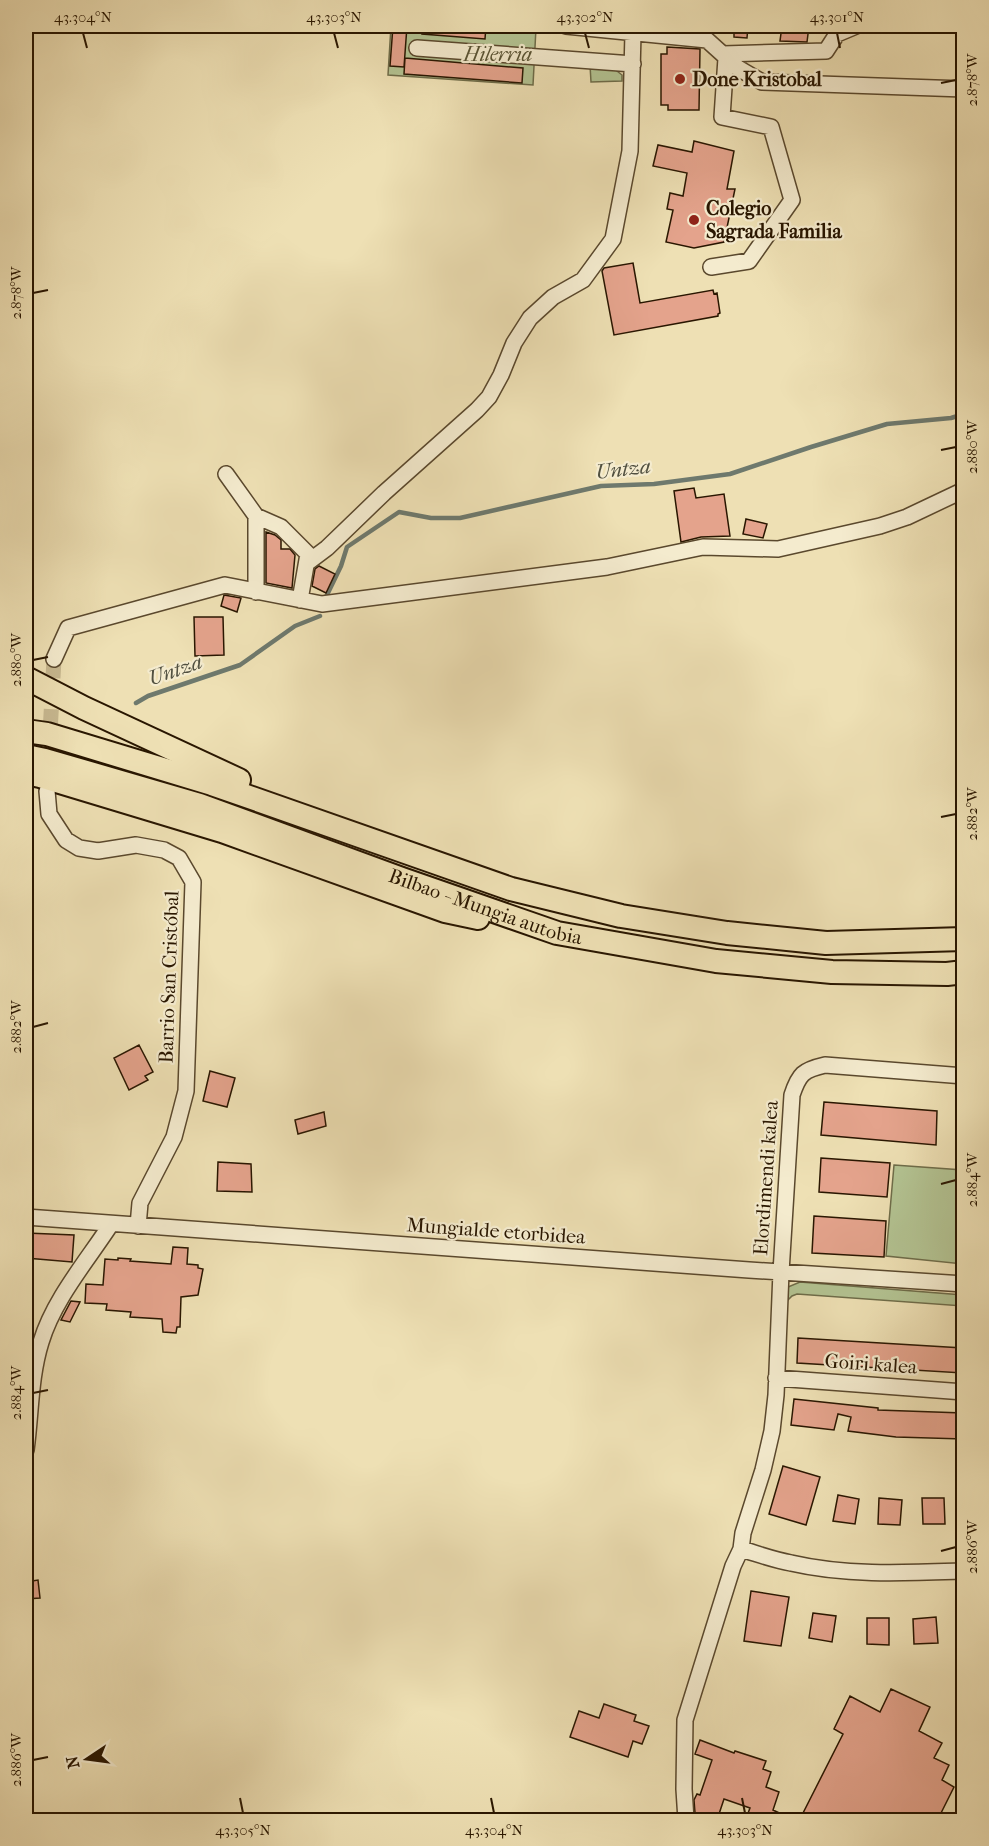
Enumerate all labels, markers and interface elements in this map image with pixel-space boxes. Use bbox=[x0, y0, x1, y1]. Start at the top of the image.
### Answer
text: 43.304°N bbox=[54, 8, 113, 26]
text: 43.303°N bbox=[306, 8, 362, 26]
text: 43.302°N bbox=[557, 8, 614, 26]
text: 43.301°N bbox=[810, 8, 865, 26]
park label: Hilerria bbox=[463, 43, 532, 66]
text: 2.878°W bbox=[963, 52, 981, 107]
place label: Done Kristobal bbox=[692, 68, 822, 91]
marker: Done Kristobal bbox=[673, 72, 687, 86]
place label: Colegio Sagrada Familia bbox=[706, 197, 842, 243]
marker: Colegio Sagrada Familia bbox=[687, 213, 701, 227]
text: 2.878°W bbox=[7, 265, 25, 320]
text: 2.880°W bbox=[963, 419, 981, 474]
water label: Untza bbox=[594, 454, 652, 484]
text: 2.880°W bbox=[7, 632, 25, 687]
water label: Untza bbox=[145, 650, 205, 690]
text: 2.882°W bbox=[963, 786, 981, 841]
street label: Bilbao - Mungia autobia bbox=[386, 864, 585, 949]
street label: Barrio San Cristóbal bbox=[154, 890, 184, 1064]
text: 2.882°W bbox=[7, 999, 25, 1054]
street label: Elordimendi kalea bbox=[749, 1099, 783, 1256]
text: 2.884°W bbox=[963, 1151, 981, 1207]
street label: Mungialde etorbidea bbox=[406, 1213, 587, 1249]
street label: Goiri kalea bbox=[824, 1349, 919, 1379]
text: 2.884°W bbox=[7, 1364, 25, 1420]
text: 2.886°W bbox=[963, 1519, 981, 1574]
north arrow bbox=[57, 1729, 117, 1789]
text: 2.886°W bbox=[7, 1732, 25, 1787]
text: N bbox=[62, 1753, 83, 1770]
text: 43.305°N bbox=[215, 1821, 271, 1839]
text: 43.304°N bbox=[465, 1821, 524, 1839]
text: 43.303°N bbox=[717, 1821, 773, 1839]

